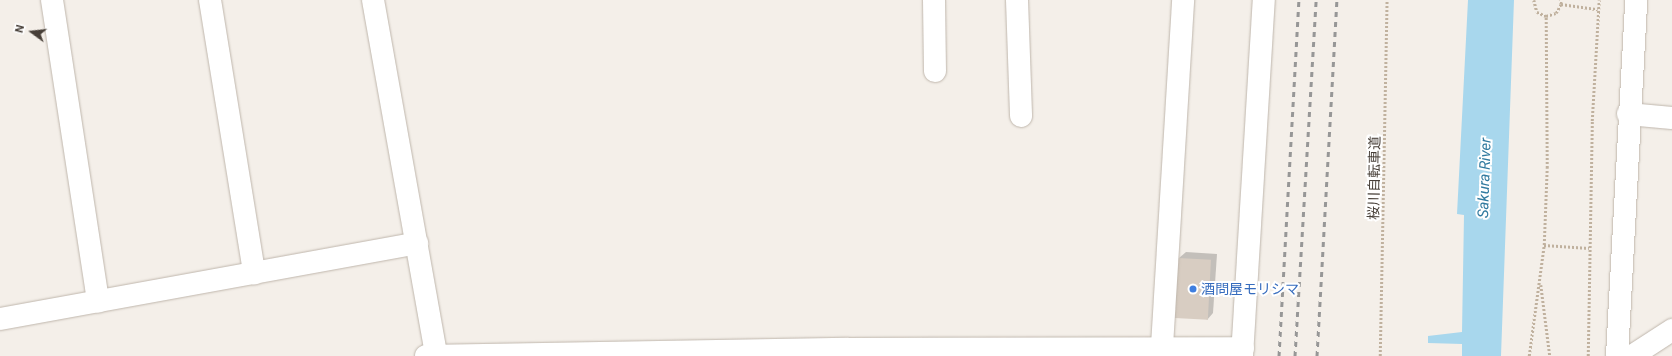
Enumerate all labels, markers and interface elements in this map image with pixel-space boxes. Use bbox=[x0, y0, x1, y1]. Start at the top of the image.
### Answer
north arrow bbox=[12, 12, 52, 52]
text: N bbox=[13, 23, 27, 34]
street label: 桜川自転車道 bbox=[1365, 136, 1383, 220]
water label: Sakura River bbox=[1475, 138, 1495, 218]
place label: 酒問屋モリシマ bbox=[1201, 281, 1299, 297]
marker: 酒問屋モリシマ bbox=[1188, 284, 1198, 294]

